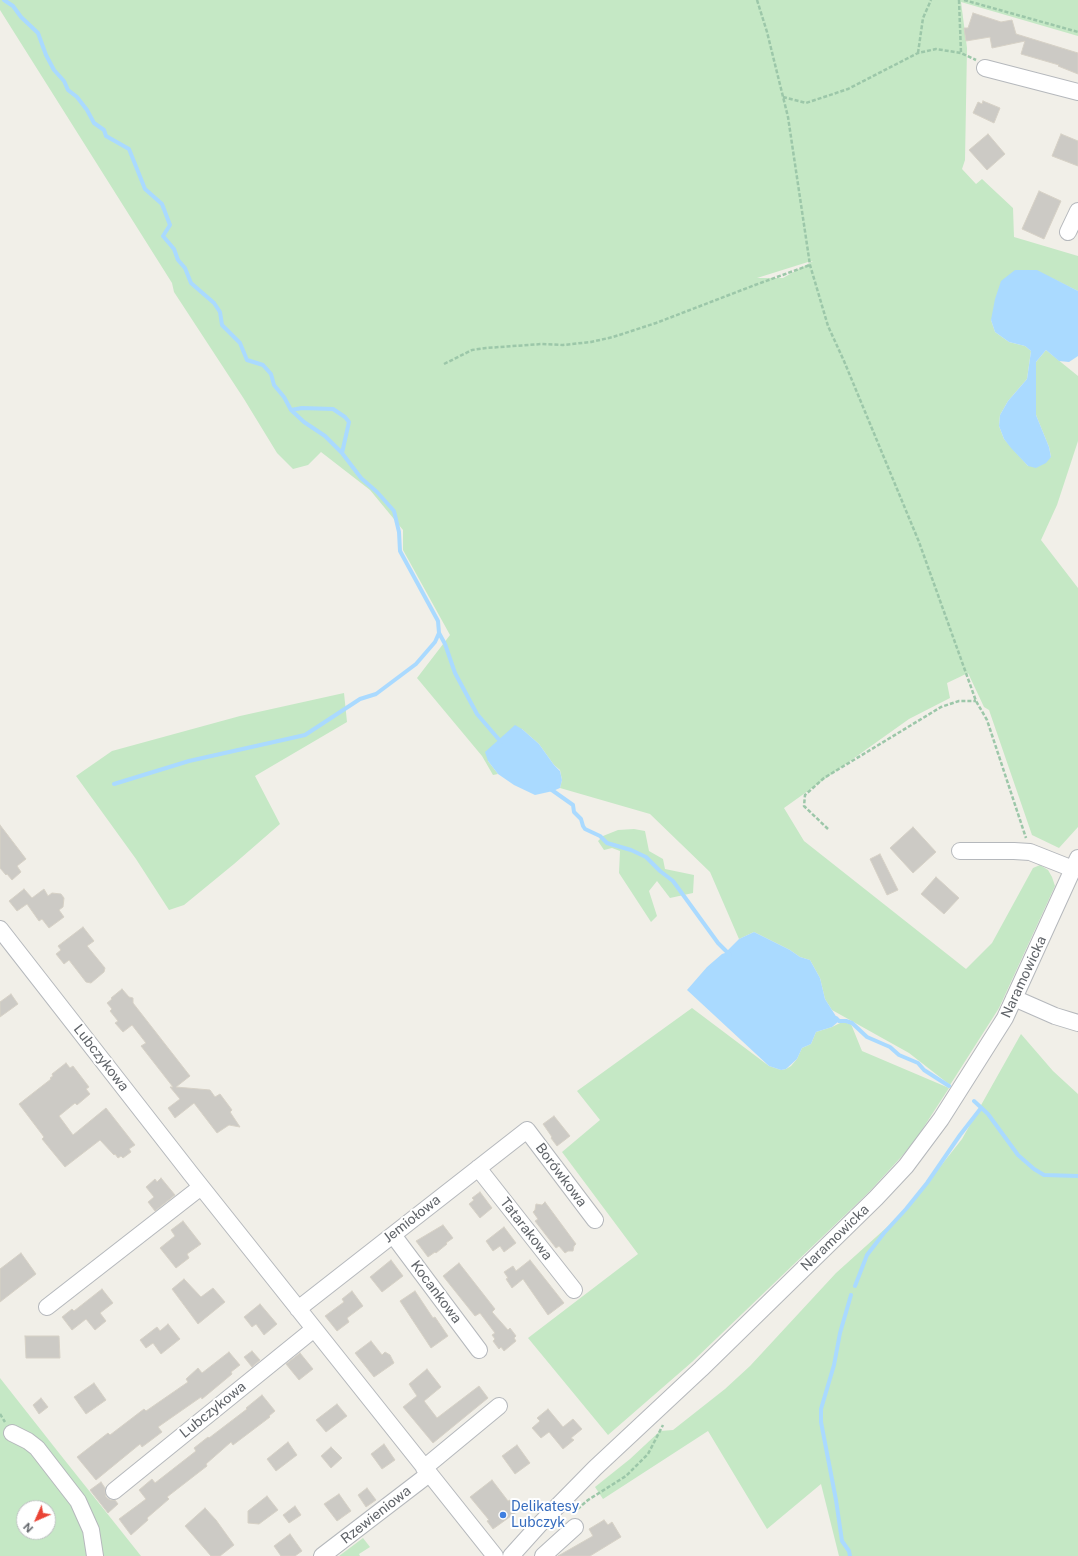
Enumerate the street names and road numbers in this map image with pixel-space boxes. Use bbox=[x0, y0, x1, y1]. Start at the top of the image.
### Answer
street label: Naramowicka bbox=[998, 933, 1050, 1021]
street label: Lubczykowa bbox=[70, 1021, 132, 1095]
street label: Borówkowa bbox=[532, 1140, 590, 1210]
street label: Jemiołowa bbox=[380, 1192, 444, 1246]
street label: Tatarakowa bbox=[496, 1194, 556, 1264]
street label: Naramowicka bbox=[797, 1201, 873, 1275]
street label: Kocankowa bbox=[407, 1257, 465, 1327]
street label: Lubczykowa bbox=[177, 1378, 249, 1442]
street label: Rzewieniowa bbox=[338, 1483, 414, 1547]

